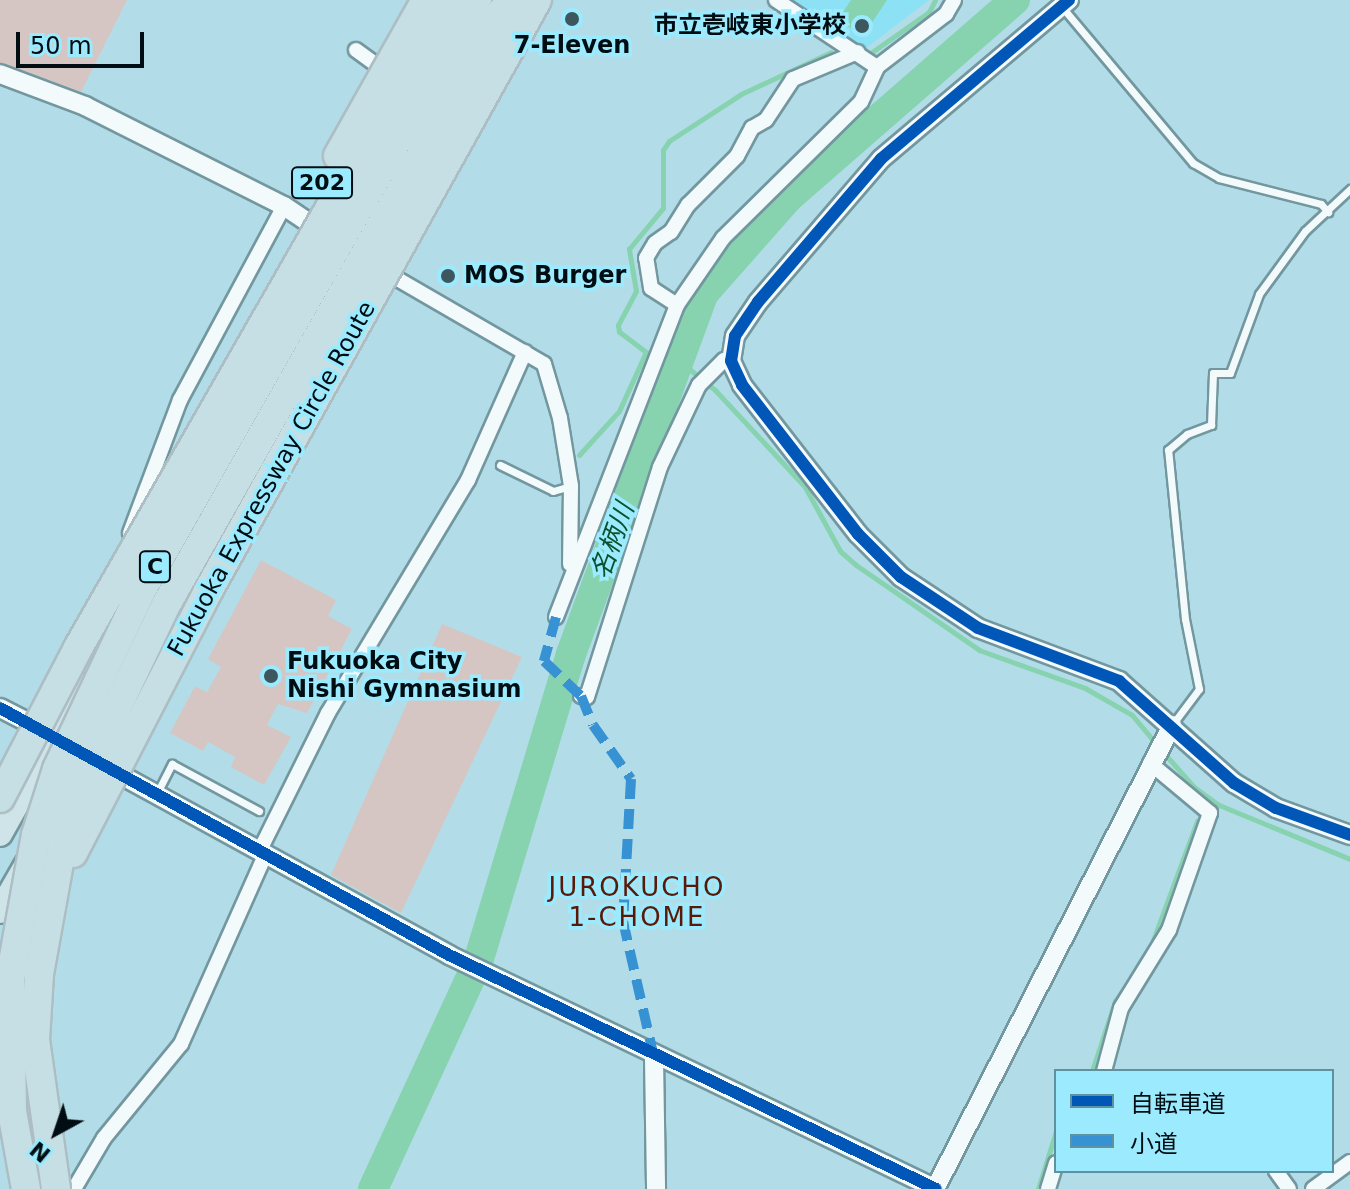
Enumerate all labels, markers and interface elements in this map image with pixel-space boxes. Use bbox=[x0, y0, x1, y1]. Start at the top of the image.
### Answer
marker: 7-Eleven bbox=[563, 10, 581, 28]
place label: 市立壱岐東小学校 bbox=[654, 12, 846, 40]
scale bar bbox=[20, 16, 148, 66]
marker: 市立壱岐東小学校 bbox=[853, 17, 871, 35]
text: 50 m bbox=[30, 32, 92, 60]
place label: 7-Eleven bbox=[514, 32, 630, 60]
road number: 202 bbox=[290, 165, 354, 201]
place label: MOS Burger bbox=[464, 262, 626, 290]
marker: MOS Burger bbox=[439, 267, 457, 285]
street label: Fukuoka Expressway Circle Route bbox=[162, 297, 382, 661]
water label: 名柄川 bbox=[585, 499, 641, 583]
road number: C bbox=[137, 549, 173, 585]
place label: Fukuoka City Nishi Gymnasium bbox=[287, 648, 522, 704]
marker: Fukuoka City Nishi Gymnasium bbox=[262, 667, 280, 685]
district label: JUROKUCHO 1-CHOME bbox=[549, 872, 725, 934]
legend bbox=[1054, 1069, 1334, 1173]
text: 自転車道 bbox=[1130, 1090, 1226, 1118]
north arrow bbox=[16, 1093, 96, 1173]
text: 小道 bbox=[1130, 1130, 1178, 1158]
text: N bbox=[25, 1136, 55, 1167]

